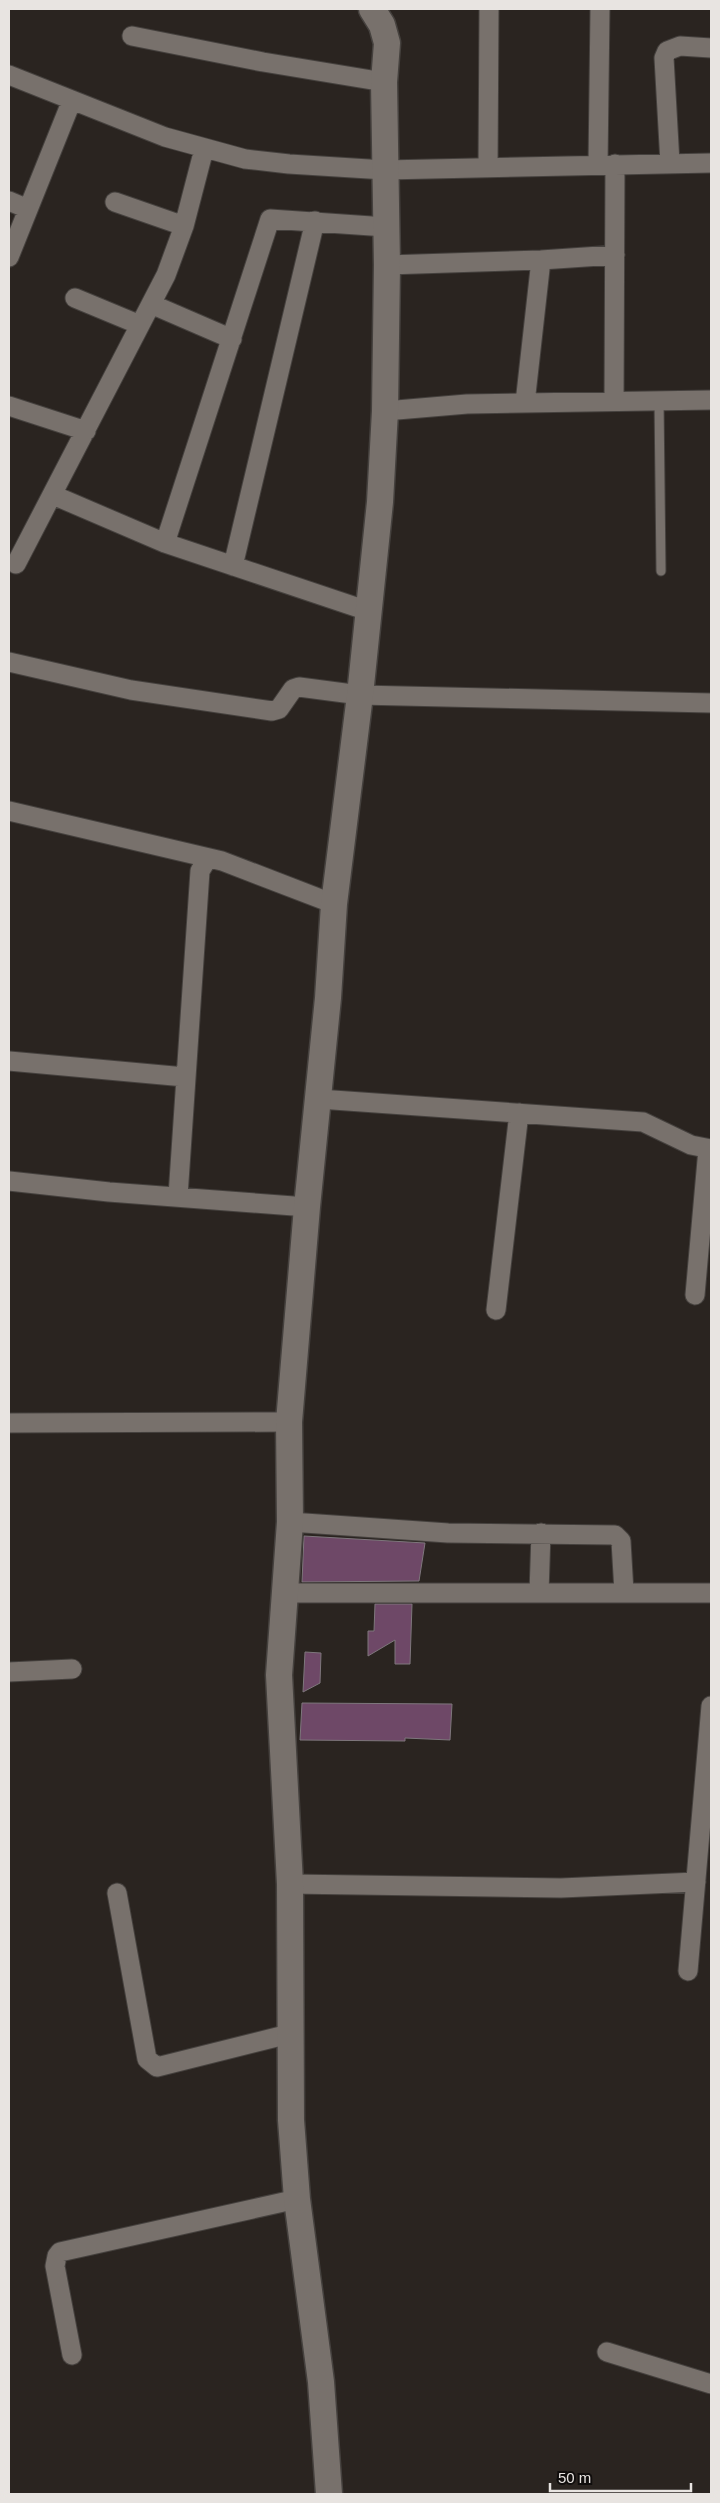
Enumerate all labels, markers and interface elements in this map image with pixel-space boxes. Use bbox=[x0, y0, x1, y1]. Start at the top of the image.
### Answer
scale bar bbox=[550, 2460, 691, 2492]
text: 50 m bbox=[558, 2469, 591, 2486]

